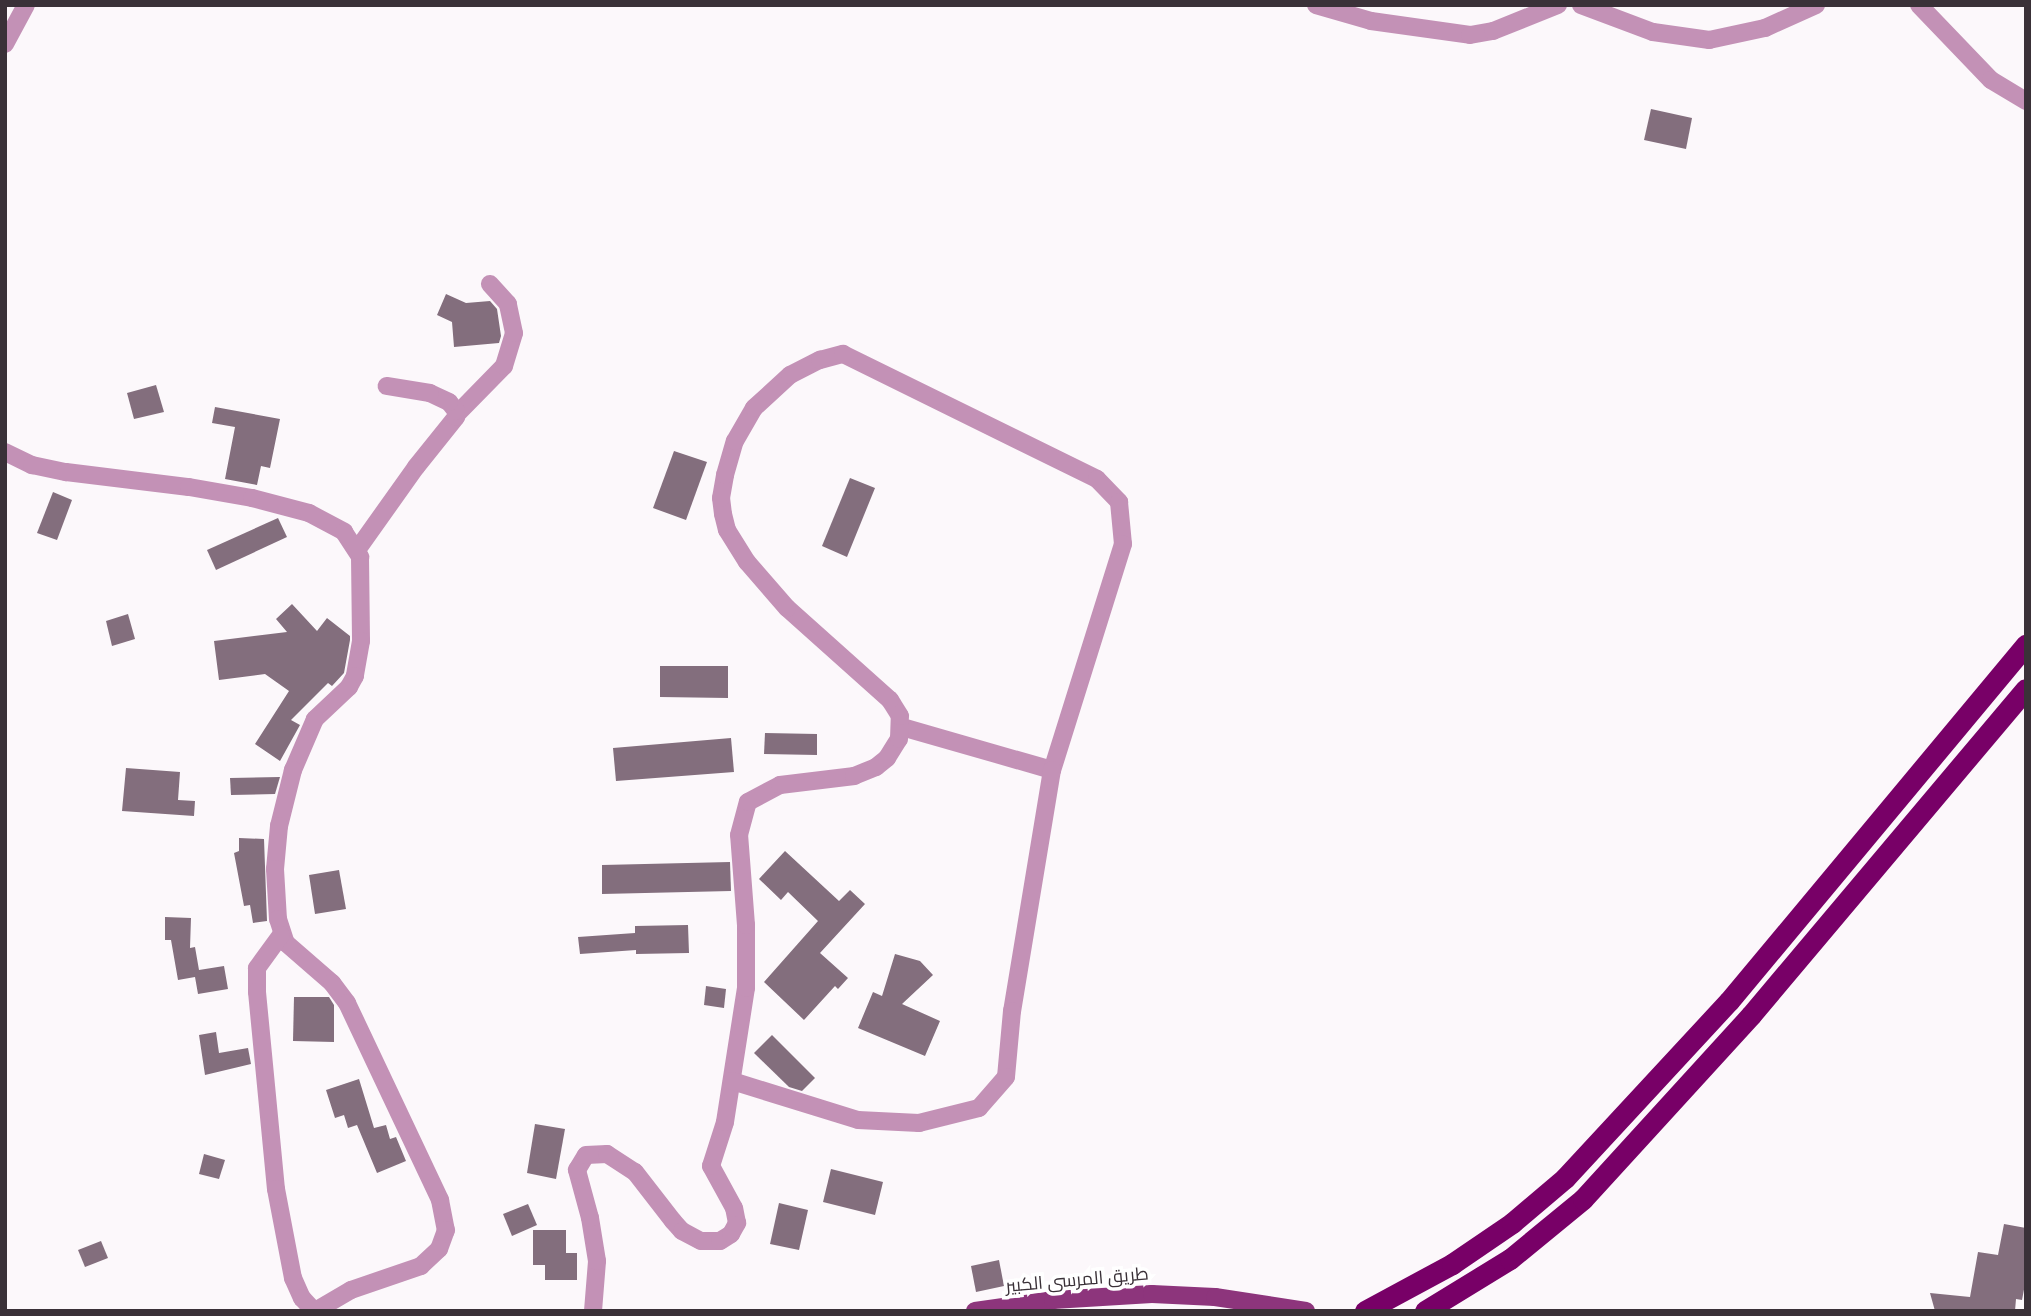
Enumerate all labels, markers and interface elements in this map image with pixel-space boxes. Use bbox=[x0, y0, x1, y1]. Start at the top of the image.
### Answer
street label: طريق المرسى الكبير bbox=[1004, 1263, 1150, 1297]

